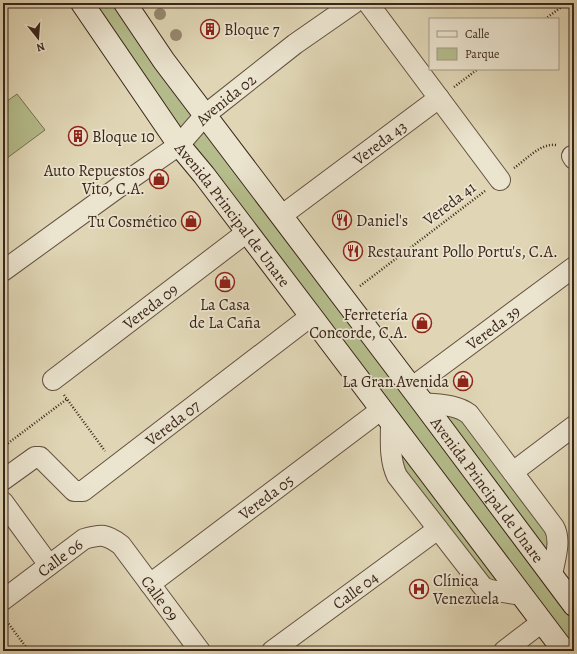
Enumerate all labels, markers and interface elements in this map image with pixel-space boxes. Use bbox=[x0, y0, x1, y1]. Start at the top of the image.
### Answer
north arrow bbox=[18, 18, 58, 58]
building icon: Bloque 7 bbox=[199, 18, 221, 40]
legend bbox=[429, 18, 559, 70]
place label: Bloque 7 bbox=[224, 19, 280, 41]
text: Calle bbox=[465, 26, 489, 42]
text: N bbox=[35, 39, 47, 55]
text: Parque bbox=[465, 46, 500, 62]
street label: Avenida 02 bbox=[190, 69, 261, 131]
street label: Vereda 43 bbox=[348, 116, 412, 171]
building icon: Bloque 10 bbox=[67, 125, 89, 147]
place label: Bloque 10 bbox=[92, 126, 155, 148]
street label: Avenida Principal de Unare bbox=[169, 138, 295, 292]
place label: Auto Repuestos Vito, C.A. bbox=[43, 160, 145, 200]
shop icon: Auto Repuestos Vito, C.A. bbox=[148, 168, 170, 190]
street label: Vereda 41 bbox=[418, 176, 481, 231]
restaurant icon: Daniel's bbox=[331, 209, 353, 231]
shop icon: Tu Cosmético bbox=[180, 210, 202, 232]
place label: Daniel's bbox=[356, 210, 408, 232]
place label: Tu Cosmético bbox=[88, 211, 177, 233]
restaurant icon: Restaurant Pollo Portu's, C.A. bbox=[342, 240, 364, 262]
place label: Restaurant Pollo Portu's, C.A. bbox=[367, 241, 558, 263]
shop icon: La Casa de La Caña bbox=[214, 271, 236, 293]
street label: Vereda 09 bbox=[118, 279, 183, 336]
place label: La Casa de La Caña bbox=[189, 294, 261, 334]
street label: Vereda 39 bbox=[461, 301, 525, 356]
place label: Ferretería Concorde, C.A. bbox=[309, 304, 409, 344]
shop icon: Ferretería Concorde, C.A. bbox=[411, 312, 433, 334]
shop icon: La Gran Avenida bbox=[452, 370, 474, 392]
place label: La Gran Avenida bbox=[342, 371, 450, 393]
street label: Vereda 07 bbox=[140, 395, 205, 452]
street label: Avenida Principal de Unare bbox=[425, 412, 549, 568]
street label: Vereda 05 bbox=[234, 470, 298, 526]
street label: Calle 06 bbox=[33, 534, 88, 582]
street label: Calle 04 bbox=[328, 567, 383, 615]
place label: Clínica Venezuela bbox=[432, 570, 500, 610]
street label: Calle 09 bbox=[135, 571, 184, 626]
hospital icon: Clínica Venezuela bbox=[408, 578, 430, 600]

